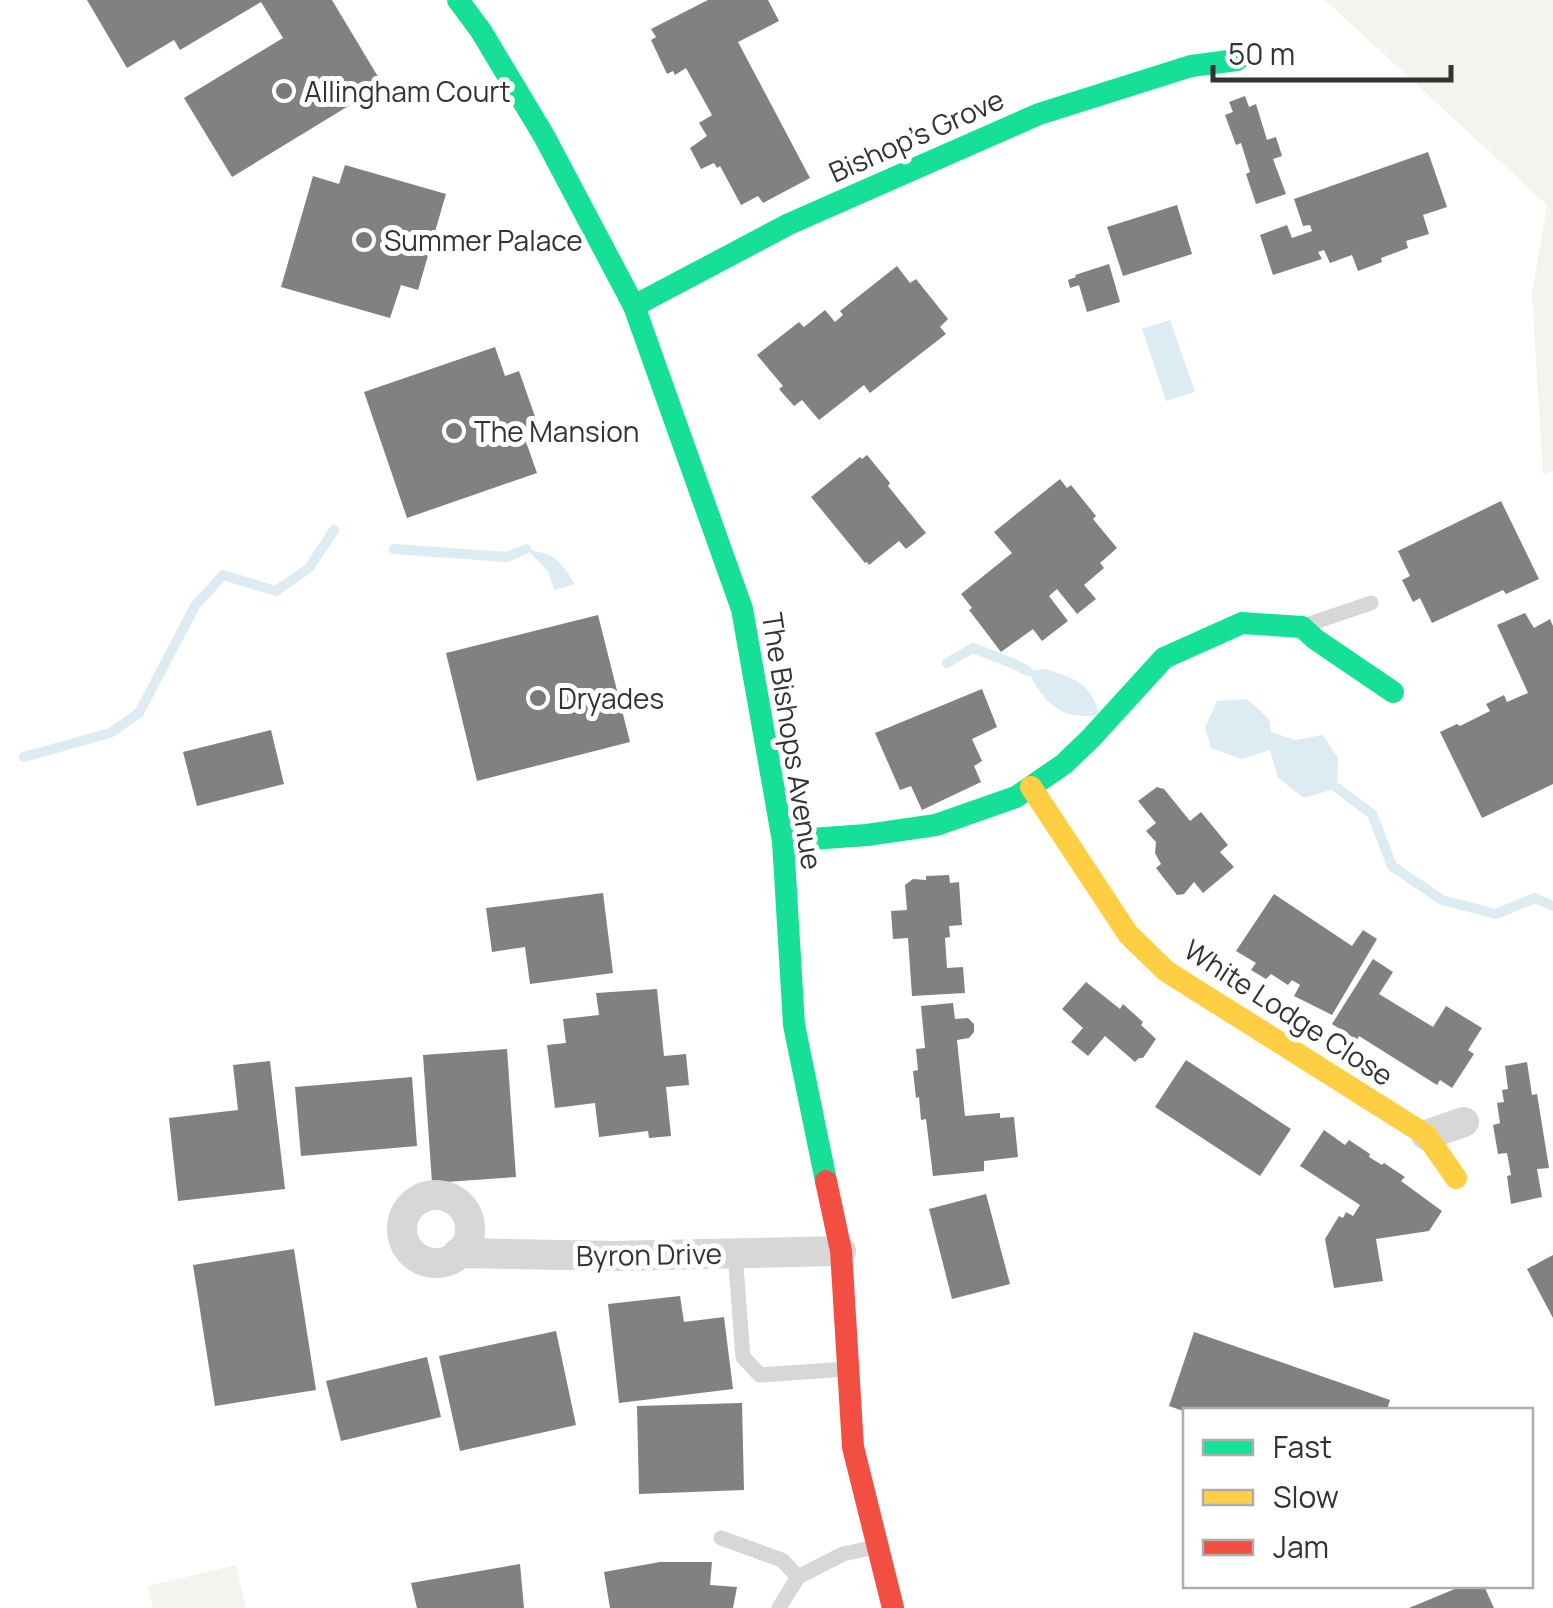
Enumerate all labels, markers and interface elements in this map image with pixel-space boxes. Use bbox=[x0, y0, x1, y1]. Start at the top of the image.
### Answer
scale bar bbox=[1213, 20, 1450, 82]
text: 50 m bbox=[1228, 33, 1295, 74]
place label: Allingham Court bbox=[304, 72, 511, 110]
marker: Allingham Court bbox=[273, 80, 295, 102]
street label: Bishop's Grove bbox=[823, 80, 1009, 190]
place label: Summer Palace bbox=[384, 221, 583, 259]
marker: Summer Palace bbox=[353, 229, 375, 251]
place label: The Mansion bbox=[474, 412, 639, 450]
marker: The Mansion bbox=[443, 420, 465, 442]
street label: The Bishops Avenue bbox=[754, 610, 832, 872]
place label: Dryades bbox=[558, 679, 664, 717]
marker: Dryades bbox=[527, 687, 549, 709]
street label: White Lodge Close bbox=[1177, 930, 1401, 1094]
street label: Byron Drive bbox=[576, 1234, 722, 1274]
legend bbox=[1183, 1408, 1533, 1588]
text: Fast bbox=[1273, 1426, 1332, 1467]
text: Slow bbox=[1273, 1476, 1339, 1517]
text: Jam bbox=[1273, 1526, 1329, 1567]

